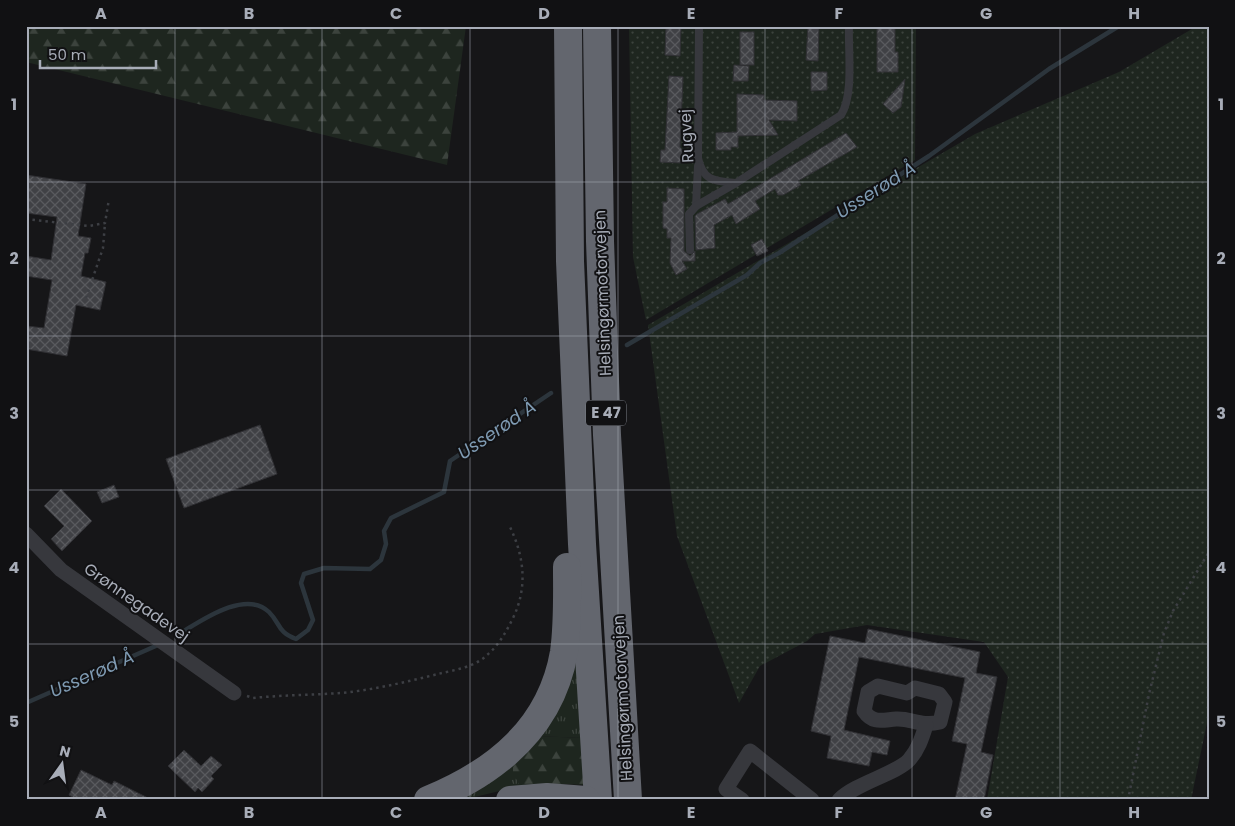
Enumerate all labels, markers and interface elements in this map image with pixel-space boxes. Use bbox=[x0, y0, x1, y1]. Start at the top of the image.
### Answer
text: A bbox=[95, 2, 107, 25]
text: B bbox=[244, 2, 254, 25]
text: C bbox=[390, 2, 402, 25]
text: D bbox=[538, 2, 550, 25]
text: E bbox=[687, 2, 695, 25]
text: F bbox=[835, 2, 844, 25]
text: G bbox=[980, 2, 992, 25]
text: H bbox=[1128, 2, 1140, 25]
scale bar bbox=[40, 38, 156, 70]
text: 50 m bbox=[48, 44, 86, 65]
text: 1 bbox=[11, 93, 17, 116]
text: 1 bbox=[1218, 93, 1224, 116]
street label: Rugvej bbox=[674, 109, 699, 163]
water label: Usserød Å bbox=[831, 155, 921, 224]
street label: Helsingørmotorvejen bbox=[588, 209, 617, 376]
text: 2 bbox=[9, 247, 19, 270]
text: 2 bbox=[1216, 247, 1226, 270]
water label: Usserød Å bbox=[452, 394, 541, 465]
road number: E 47 bbox=[586, 400, 626, 426]
text: 3 bbox=[9, 402, 19, 425]
text: 3 bbox=[1216, 402, 1226, 425]
text: 4 bbox=[9, 556, 20, 579]
text: 4 bbox=[1216, 556, 1227, 579]
street label: Grønnegadevej bbox=[79, 557, 194, 647]
street label: Helsingørmotorvejen bbox=[607, 614, 638, 782]
water label: Usserød Å bbox=[46, 644, 138, 703]
text: 5 bbox=[9, 710, 19, 733]
text: 5 bbox=[1216, 710, 1226, 733]
north arrow bbox=[38, 738, 88, 788]
text: N bbox=[58, 740, 73, 762]
text: A bbox=[95, 801, 107, 824]
text: B bbox=[244, 801, 254, 824]
text: C bbox=[390, 801, 402, 824]
text: D bbox=[538, 801, 550, 824]
text: E bbox=[687, 801, 695, 824]
text: F bbox=[835, 801, 844, 824]
text: G bbox=[980, 801, 992, 824]
text: H bbox=[1128, 801, 1140, 824]

